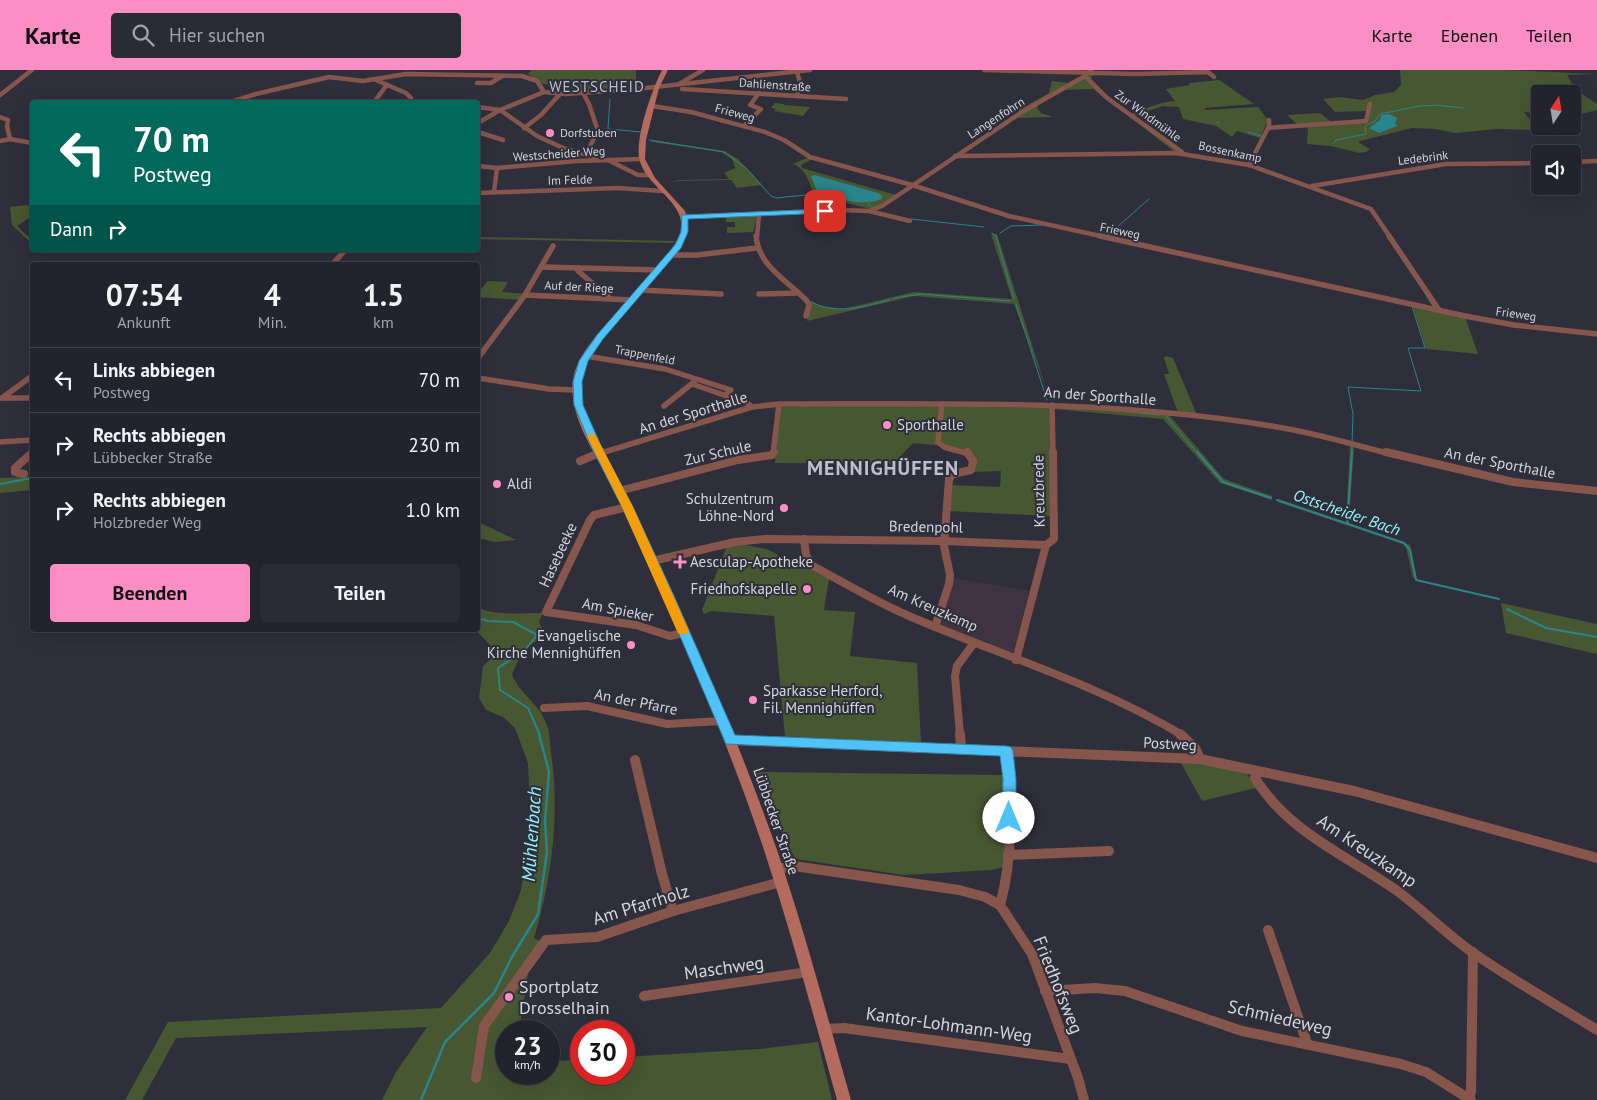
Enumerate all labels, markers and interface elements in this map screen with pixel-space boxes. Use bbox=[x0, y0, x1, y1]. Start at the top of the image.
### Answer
search box bbox=[111, 13, 461, 58]
text: Karte bbox=[25, 20, 81, 51]
icon: search bbox=[129, 21, 157, 49]
text: Hier suchen bbox=[169, 23, 265, 47]
text: Karte bbox=[1372, 24, 1413, 47]
text: Ebenen bbox=[1441, 24, 1498, 47]
text: Teilen bbox=[1526, 24, 1572, 47]
street label: Dahlienstraße bbox=[739, 75, 812, 94]
district label: WESTSCHEID bbox=[549, 77, 645, 96]
north arrow bbox=[1531, 85, 1581, 135]
map controls bbox=[1531, 85, 1581, 195]
street label: Zur Windmühle bbox=[1112, 86, 1184, 145]
street label: Langenfohrn bbox=[964, 94, 1027, 142]
street label: Frieweg bbox=[714, 100, 757, 125]
text: 70 m bbox=[133, 116, 210, 162]
icon: left bbox=[50, 120, 115, 185]
place label: Dorfstuben bbox=[560, 125, 617, 140]
marker: Dorfstuben bbox=[544, 127, 556, 139]
street label: Bossenkamp bbox=[1197, 138, 1263, 166]
street label: Westscheider Weg bbox=[512, 143, 606, 164]
button: sound bbox=[1531, 145, 1581, 195]
street label: Ledebrink bbox=[1397, 147, 1449, 168]
text: Postweg bbox=[133, 160, 212, 188]
street label: Im Felde bbox=[547, 171, 593, 188]
pin bbox=[804, 190, 846, 232]
icon: arrive bbox=[811, 197, 839, 225]
icon: right bbox=[103, 215, 131, 243]
text: Dann bbox=[50, 217, 93, 241]
street label: Frieweg bbox=[1099, 219, 1142, 242]
text: 07:54 bbox=[106, 275, 182, 314]
text: 4 bbox=[264, 275, 281, 314]
text: 1.5 bbox=[363, 275, 404, 314]
street label: Auf der Riege bbox=[544, 277, 614, 296]
street label: Frieweg bbox=[1495, 303, 1537, 324]
text: Ankunft bbox=[117, 312, 171, 332]
text: Min. bbox=[258, 312, 287, 332]
text: km bbox=[373, 312, 394, 332]
street label: Trappenfeld bbox=[614, 341, 676, 368]
text: Links abbiegen bbox=[93, 358, 215, 382]
icon: left bbox=[50, 366, 78, 394]
text: 70 m bbox=[419, 368, 460, 392]
text: Postweg bbox=[93, 382, 150, 402]
street label: An der Sporthalle bbox=[1043, 382, 1157, 409]
street label: An der Sporthalle bbox=[636, 387, 749, 438]
place label: Sporthalle bbox=[897, 415, 964, 434]
marker: Sporthalle bbox=[881, 419, 893, 431]
text: Rechts abbiegen bbox=[93, 423, 226, 447]
icon: right bbox=[50, 431, 78, 459]
text: 230 m bbox=[408, 433, 460, 457]
street label: Zur Schule bbox=[683, 436, 753, 469]
street label: An der Sporthalle bbox=[1443, 442, 1557, 483]
text: Lübbecker Straße bbox=[93, 447, 213, 467]
street label: Kreuzbrede bbox=[1028, 454, 1049, 528]
district label: MENNIGHÜFFEN bbox=[807, 455, 959, 481]
place label: Aldi bbox=[507, 474, 532, 493]
marker: Aldi bbox=[491, 478, 503, 490]
water label: Ostscheider Bach bbox=[1291, 484, 1403, 540]
text: Rechts abbiegen bbox=[93, 488, 226, 512]
place label: Schulzentrum Löhne-Nord bbox=[686, 489, 774, 525]
icon: right bbox=[50, 496, 78, 524]
text: 1.0 km bbox=[406, 498, 460, 522]
marker: Schulzentrum Löhne-Nord bbox=[778, 502, 790, 514]
text: Holzbreder Weg bbox=[93, 512, 202, 532]
street label: Bredenpohl bbox=[889, 516, 964, 537]
street label: Hasebeeke bbox=[534, 519, 581, 590]
place label: Aesculap-Apotheke bbox=[690, 552, 813, 571]
marker: Aesculap-Apotheke bbox=[674, 556, 686, 568]
button: Beenden bbox=[50, 564, 250, 622]
button: Teilen bbox=[260, 564, 460, 622]
place label: Friedhofskapelle bbox=[691, 579, 797, 598]
street label: Am Kreuzkamp bbox=[885, 579, 981, 636]
marker: Friedhofskapelle bbox=[801, 583, 813, 595]
street label: Am Spieker bbox=[581, 593, 655, 626]
place label: Evangelische Kirche Mennighüffen bbox=[487, 626, 621, 662]
marker: Evangelische Kirche Mennighüffen bbox=[625, 639, 637, 651]
place label: Sparkasse Herford, Fil. Mennighüffen bbox=[763, 681, 883, 717]
street label: An der Pfarre bbox=[593, 684, 679, 719]
marker: Sparkasse Herford, Fil. Mennighüffen bbox=[747, 694, 759, 706]
street label: Postweg bbox=[1143, 733, 1197, 754]
street label: Lübbecker Straße bbox=[749, 765, 804, 877]
water label: Mühlenbach bbox=[516, 786, 546, 882]
position arrow bbox=[982, 791, 1034, 843]
street label: Am Kreuzkamp bbox=[1313, 809, 1422, 892]
street label: Am Pfarrholz bbox=[590, 879, 692, 930]
street label: Friedhofsweg bbox=[1028, 933, 1088, 1037]
street label: Maschweg bbox=[683, 951, 765, 984]
place label: Sportplatz Drosselhain bbox=[519, 975, 610, 1019]
marker: Sportplatz Drosselhain bbox=[503, 991, 515, 1003]
street label: Schmiedeweg bbox=[1226, 994, 1335, 1041]
street label: Kantor-Lohmann-Weg bbox=[864, 1001, 1034, 1048]
speed limit sign: 30 bbox=[570, 1020, 635, 1085]
text: 23 bbox=[513, 1030, 542, 1062]
text: km/h bbox=[514, 1057, 541, 1072]

